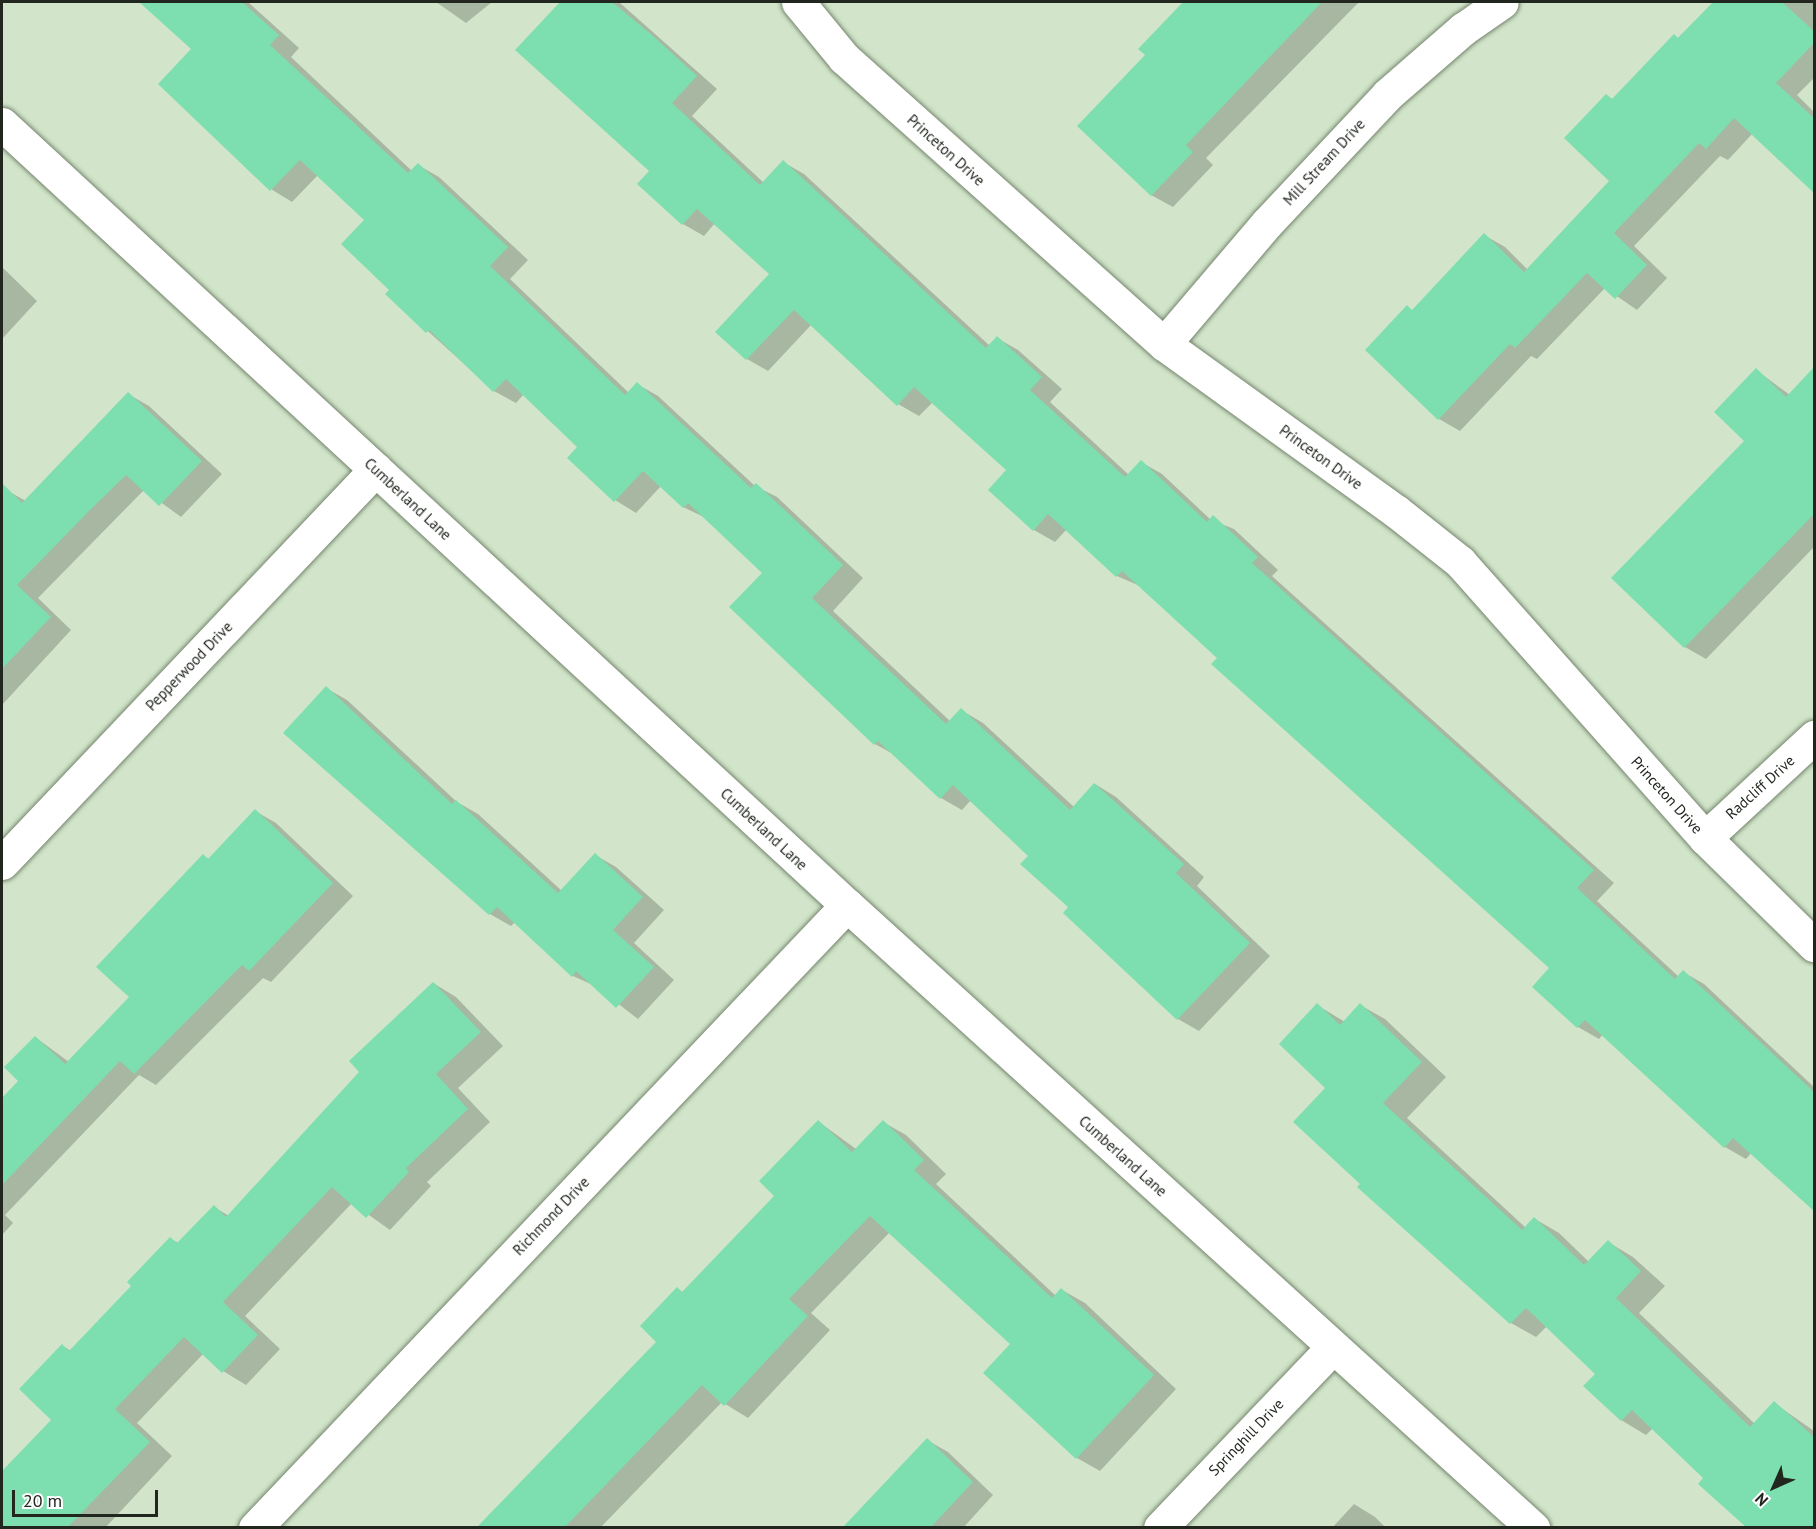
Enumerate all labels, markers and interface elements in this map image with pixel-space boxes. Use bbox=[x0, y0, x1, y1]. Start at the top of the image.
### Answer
street label: Princeton Drive bbox=[904, 111, 988, 189]
street label: Mill Stream Drive bbox=[1279, 115, 1369, 209]
street label: Princeton Drive bbox=[1276, 421, 1366, 493]
street label: Cumberland Lane bbox=[361, 454, 455, 544]
street label: Pepperwood Drive bbox=[142, 618, 236, 714]
street label: Radcliff Drive bbox=[1722, 751, 1798, 823]
street label: Princeton Drive bbox=[1628, 753, 1706, 837]
street label: Cumberland Lane bbox=[717, 784, 811, 874]
street label: Cumberland Lane bbox=[1075, 1112, 1171, 1200]
street label: Richmond Drive bbox=[509, 1173, 593, 1259]
street label: Springhill Drive bbox=[1205, 1395, 1287, 1479]
north arrow bbox=[1744, 1457, 1804, 1517]
scale bar bbox=[15, 1478, 160, 1516]
text: 20 m bbox=[23, 1489, 62, 1512]
text: N bbox=[1750, 1489, 1772, 1511]

